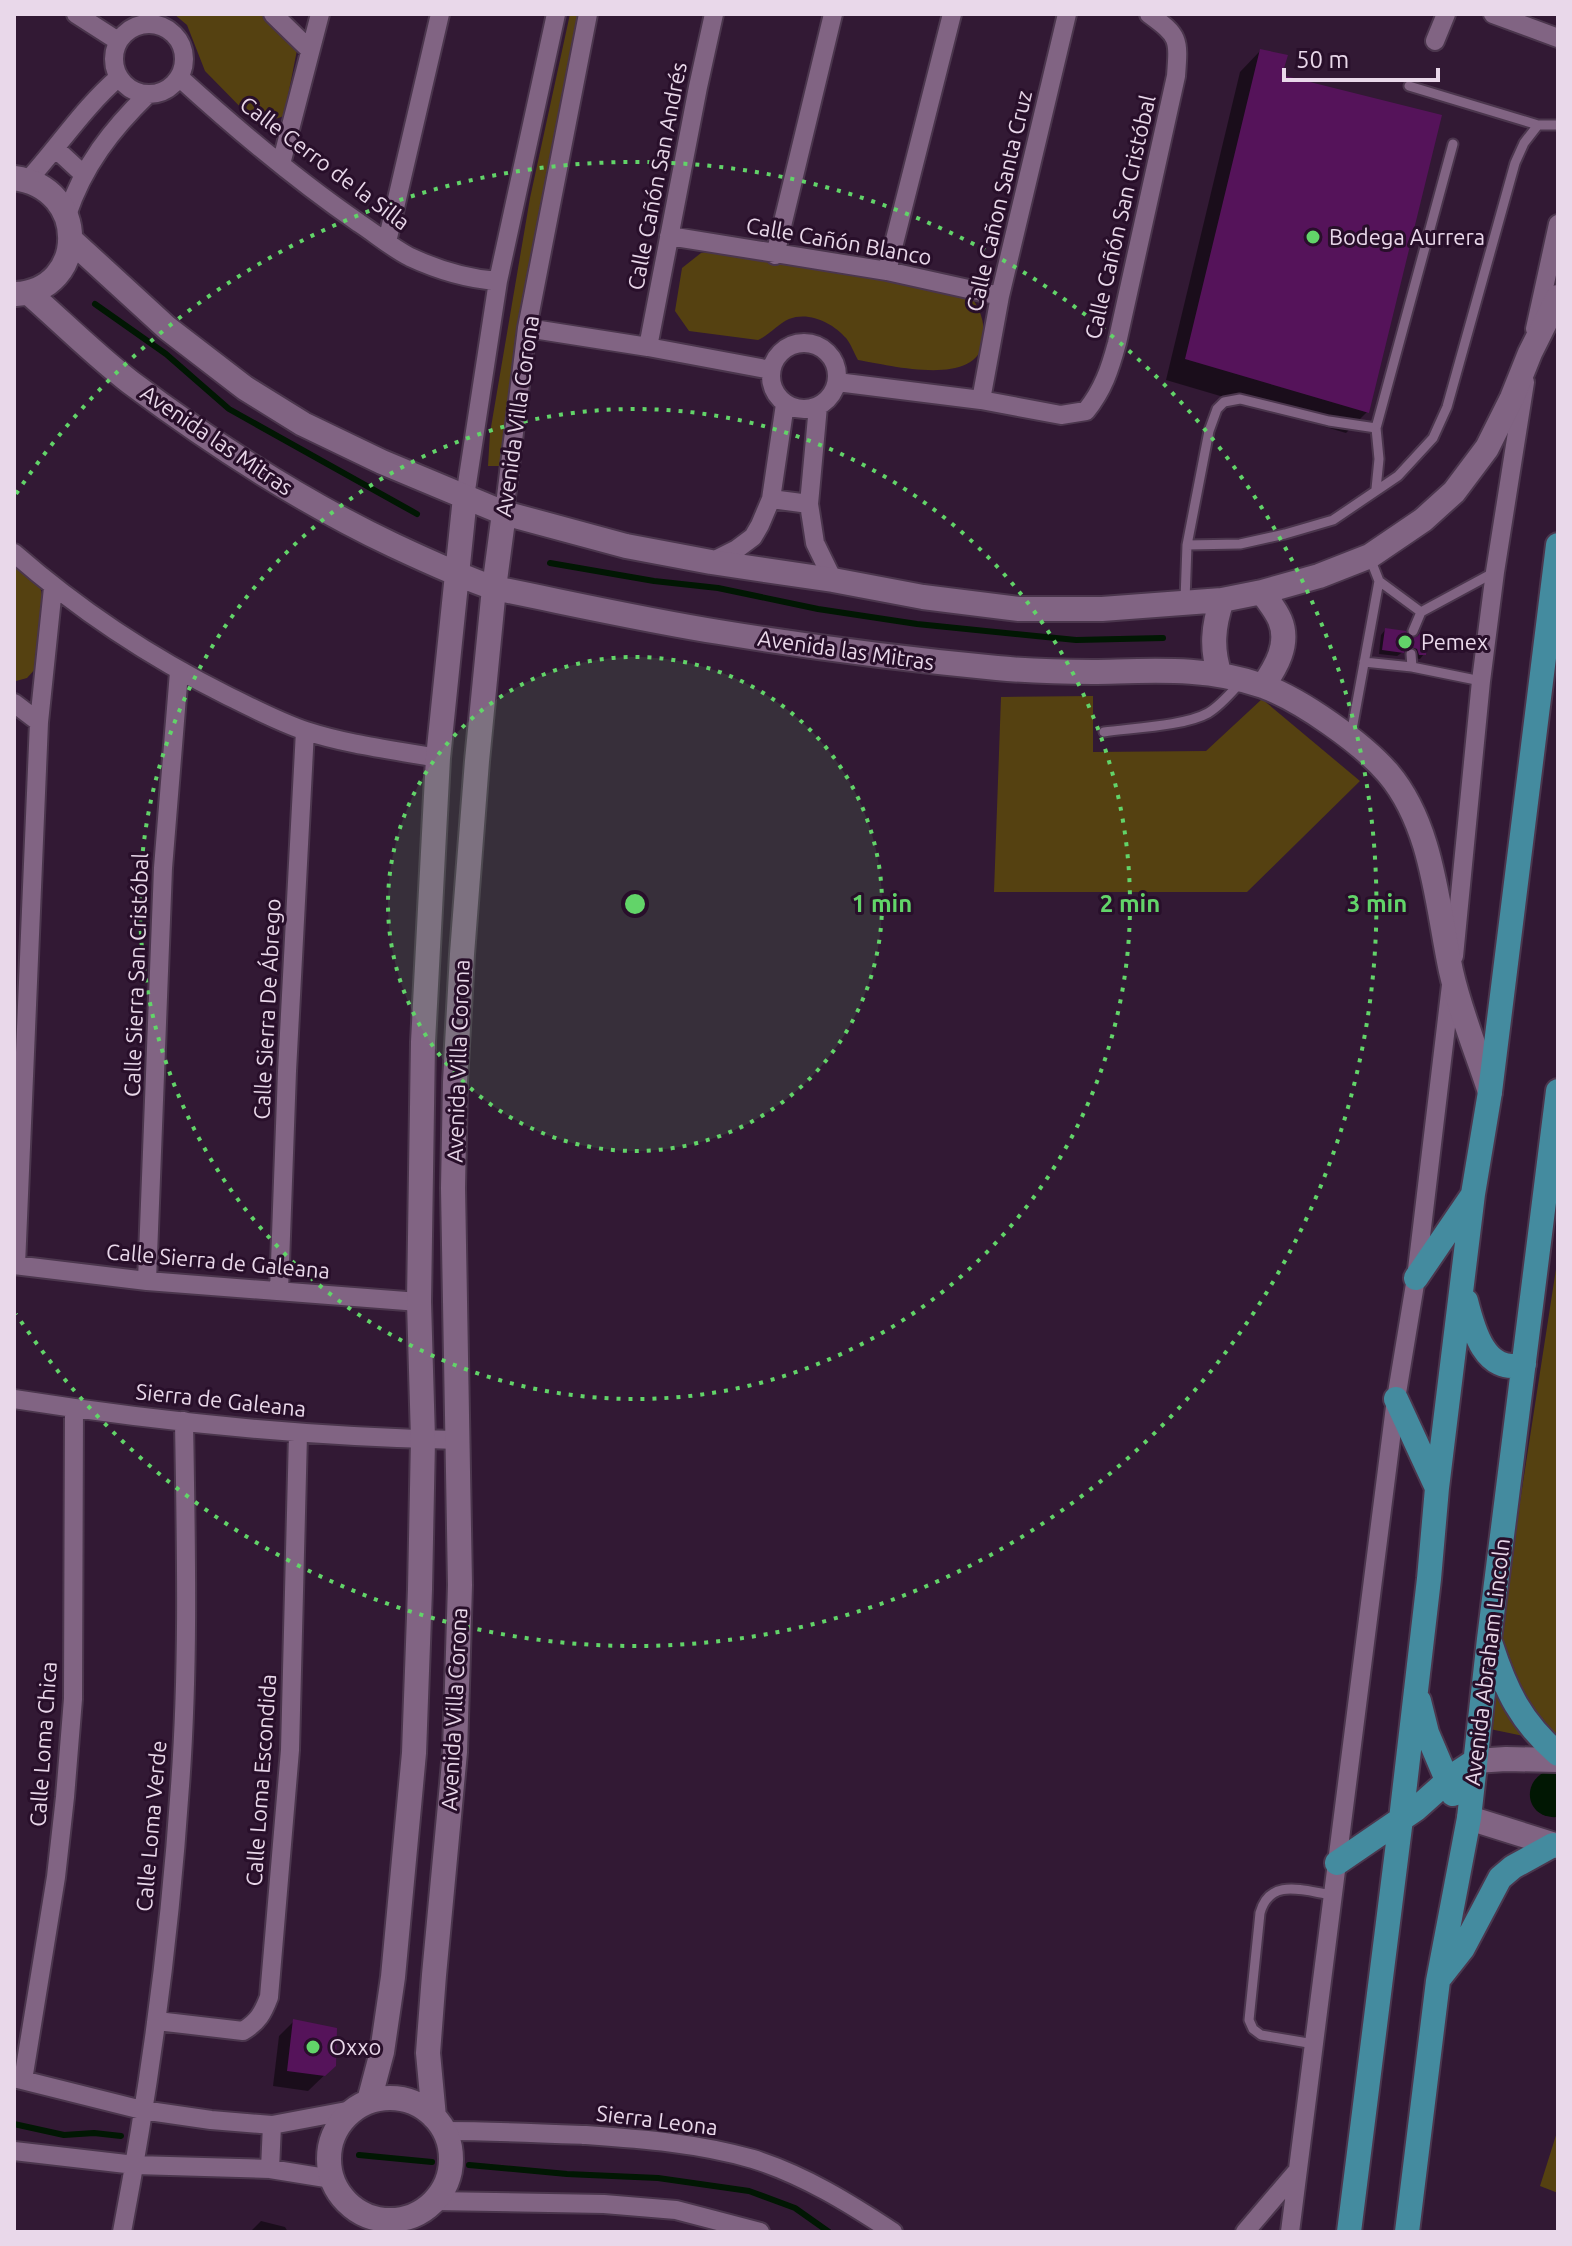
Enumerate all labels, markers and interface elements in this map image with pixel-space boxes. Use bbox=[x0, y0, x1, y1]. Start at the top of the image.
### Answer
scale bar bbox=[1284, 32, 1438, 82]
text: 50 m bbox=[1296, 46, 1349, 73]
street label: Calle Cañón San Andrés bbox=[622, 60, 691, 292]
street label: Calle Cañon Santa Cruz bbox=[961, 88, 1036, 314]
street label: Calle Cerro de la Silla bbox=[236, 91, 415, 234]
street label: Calle Cañón San Cristóbal bbox=[1079, 92, 1160, 341]
street label: Calle Cañón Blanco bbox=[744, 212, 934, 269]
place label: Bodega Aurrera bbox=[1329, 224, 1485, 249]
marker: Bodega Aurrera bbox=[1304, 228, 1322, 246]
street label: Avenida Villa Corona bbox=[490, 314, 543, 518]
street label: Avenida las Mitras bbox=[137, 379, 298, 500]
street label: Avenida las Mitras bbox=[756, 625, 936, 674]
place label: Pemex bbox=[1421, 629, 1488, 654]
marker: Pemex bbox=[1396, 633, 1414, 651]
street label: Calle Sierra San Cristóbal bbox=[119, 852, 152, 1097]
centre of rings bbox=[621, 890, 649, 918]
text: 1 min bbox=[852, 890, 912, 917]
text: 2 min bbox=[1100, 890, 1160, 917]
text: 3 min bbox=[1347, 890, 1407, 917]
street label: Calle Sierra De Ábrego bbox=[247, 898, 285, 1120]
street label: Avenida Villa Corona bbox=[441, 959, 474, 1163]
street label: Calle Sierra de Galeana bbox=[105, 1238, 331, 1283]
street label: Sierra de Galeana bbox=[135, 1378, 307, 1421]
street label: Avenida Abraham Lincoln bbox=[1459, 1537, 1514, 1787]
street label: Avenida Villa Corona bbox=[436, 1607, 471, 1811]
street label: Calle Loma Chica bbox=[24, 1660, 61, 1828]
street label: Calle Loma Escondida bbox=[241, 1673, 280, 1887]
street label: Calle Loma Verde bbox=[131, 1739, 170, 1913]
place label: Oxxo bbox=[329, 2034, 381, 2059]
marker: Oxxo bbox=[304, 2038, 322, 2056]
street label: Sierra Leona bbox=[595, 2100, 719, 2139]

